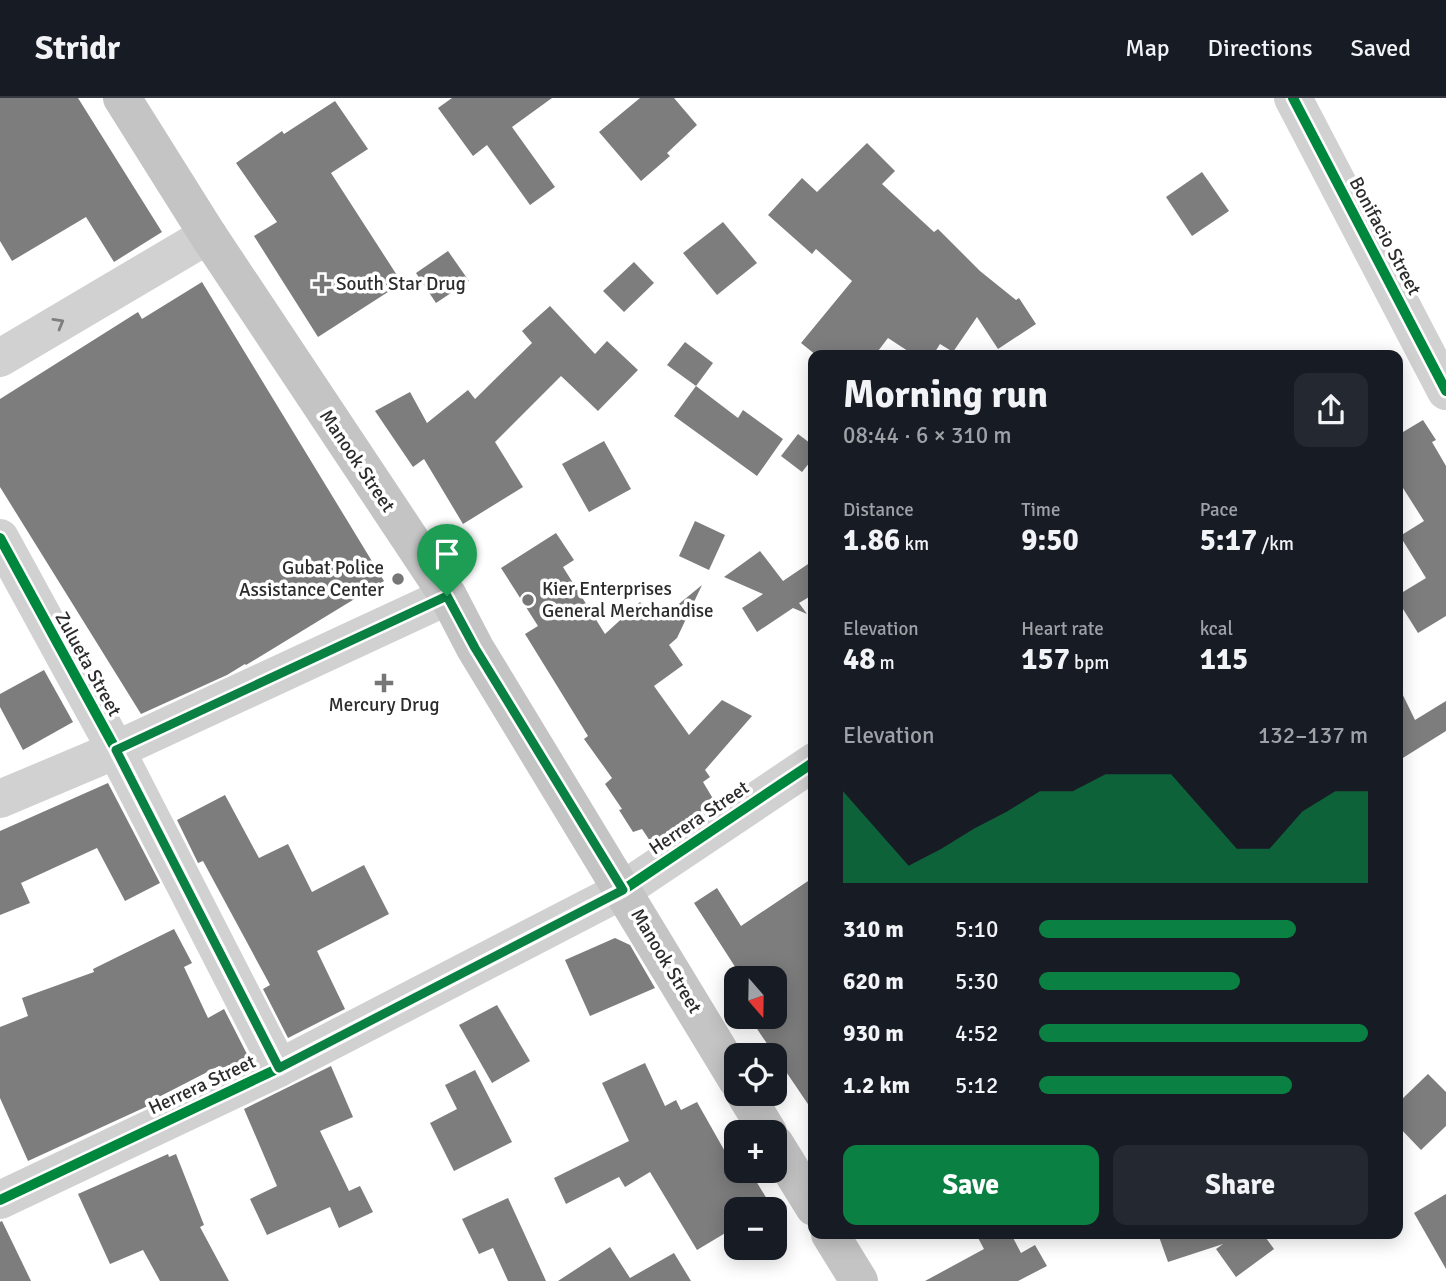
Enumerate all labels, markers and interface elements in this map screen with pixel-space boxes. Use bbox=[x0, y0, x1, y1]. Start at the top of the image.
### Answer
text: Stridr bbox=[35, 28, 120, 69]
text: Map bbox=[1125, 33, 1170, 63]
text: Directions bbox=[1208, 33, 1313, 63]
text: Saved bbox=[1351, 33, 1411, 63]
street label: Bonifacio Street bbox=[1344, 173, 1426, 300]
place label: South Star Drug bbox=[336, 272, 466, 296]
marker: South Star Drug bbox=[314, 276, 330, 292]
one-way arrow bbox=[51, 318, 64, 331]
text: Morning run bbox=[843, 371, 1048, 418]
button: share bbox=[1294, 373, 1368, 447]
street label: Manook Street bbox=[314, 405, 400, 517]
text: 08:44 · 6 × 310 m bbox=[843, 421, 1012, 450]
text: Distance bbox=[843, 498, 914, 522]
text: Time bbox=[1021, 498, 1060, 522]
text: Pace bbox=[1200, 498, 1238, 522]
text: 1.86 bbox=[843, 522, 900, 559]
text: 9:50 bbox=[1021, 522, 1079, 559]
text: 5:17 bbox=[1200, 522, 1257, 559]
pin bbox=[417, 524, 477, 596]
text: km bbox=[900, 532, 929, 556]
text: /km bbox=[1257, 532, 1294, 556]
icon: arrive bbox=[428, 535, 466, 573]
place label: Gubat Police Assistance Center bbox=[239, 556, 384, 602]
marker: Gubat Police Assistance Center bbox=[390, 571, 406, 587]
place label: Kier Enterprises General Merchandise bbox=[542, 577, 714, 623]
marker: Kier Enterprises General Merchandise bbox=[520, 592, 536, 608]
street label: Zulueta Street bbox=[49, 608, 127, 721]
text: Elevation bbox=[843, 617, 919, 641]
text: Heart rate bbox=[1021, 617, 1104, 641]
text: kcal bbox=[1200, 617, 1233, 641]
text: 48 bbox=[843, 641, 875, 678]
text: 157 bbox=[1021, 641, 1070, 678]
text: 115 bbox=[1200, 641, 1248, 678]
text: m bbox=[875, 651, 895, 675]
text: bpm bbox=[1070, 651, 1109, 675]
marker: Mercury Drug bbox=[376, 675, 392, 691]
place label: Mercury Drug bbox=[328, 693, 440, 717]
text: Elevation bbox=[843, 721, 935, 750]
text: 132–137 m bbox=[1258, 721, 1368, 750]
street label: Herrera Street bbox=[644, 776, 754, 860]
street label: Manook Street bbox=[625, 904, 707, 1018]
text: 310 m bbox=[843, 915, 904, 944]
text: 5:10 bbox=[955, 915, 998, 944]
north arrow bbox=[724, 966, 788, 1029]
map controls bbox=[724, 966, 787, 1260]
text: 620 m bbox=[843, 967, 904, 996]
text: 5:30 bbox=[955, 967, 998, 996]
text: 930 m bbox=[843, 1019, 904, 1048]
text: 4:52 bbox=[955, 1019, 998, 1048]
button: locate bbox=[724, 1043, 787, 1106]
street label: Herrera Street bbox=[145, 1050, 260, 1120]
text: 1.2 km bbox=[843, 1071, 910, 1100]
text: 5:12 bbox=[955, 1071, 998, 1100]
button: + bbox=[724, 1120, 787, 1183]
button: Save bbox=[843, 1145, 1099, 1225]
button: Share bbox=[1113, 1145, 1368, 1225]
button: − bbox=[724, 1197, 787, 1260]

